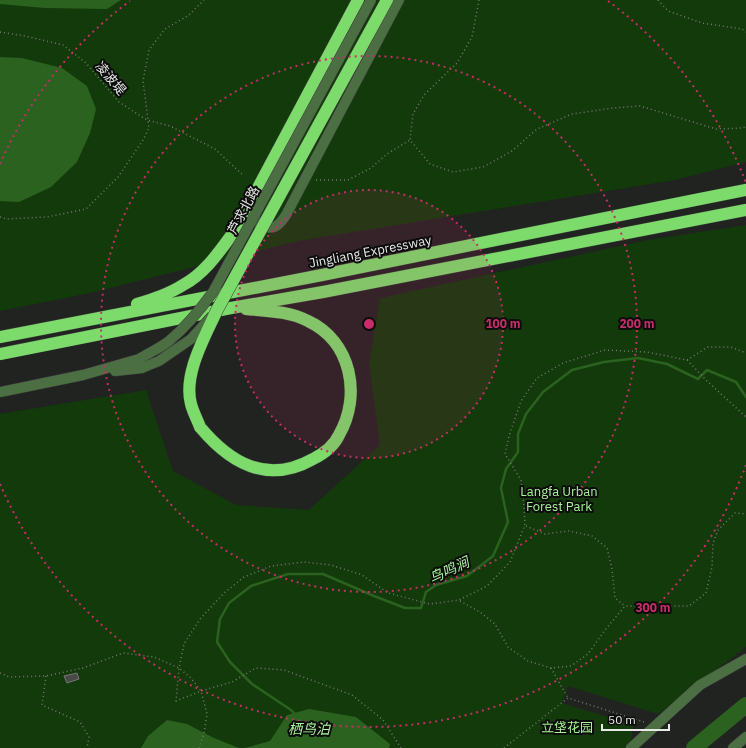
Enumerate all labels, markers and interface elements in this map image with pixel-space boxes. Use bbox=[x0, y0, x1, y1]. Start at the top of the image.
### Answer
street label: 凌波堤 bbox=[91, 58, 130, 99]
street label: 芦求北路 bbox=[224, 183, 263, 237]
street label: Jingliang Expressway bbox=[307, 231, 433, 272]
text: 100 m bbox=[485, 316, 521, 331]
text: 200 m bbox=[619, 316, 655, 331]
centre of rings bbox=[362, 317, 376, 331]
park label: Langfa Urban Forest Park bbox=[520, 483, 598, 515]
water label: 鸟鸣涧 bbox=[426, 552, 474, 587]
text: 300 m bbox=[635, 600, 671, 615]
scale bar bbox=[602, 706, 669, 732]
text: 50 m bbox=[608, 712, 636, 727]
park label: 立垡花园 bbox=[541, 719, 593, 736]
water label: 栖鸟泊 bbox=[288, 720, 331, 738]

